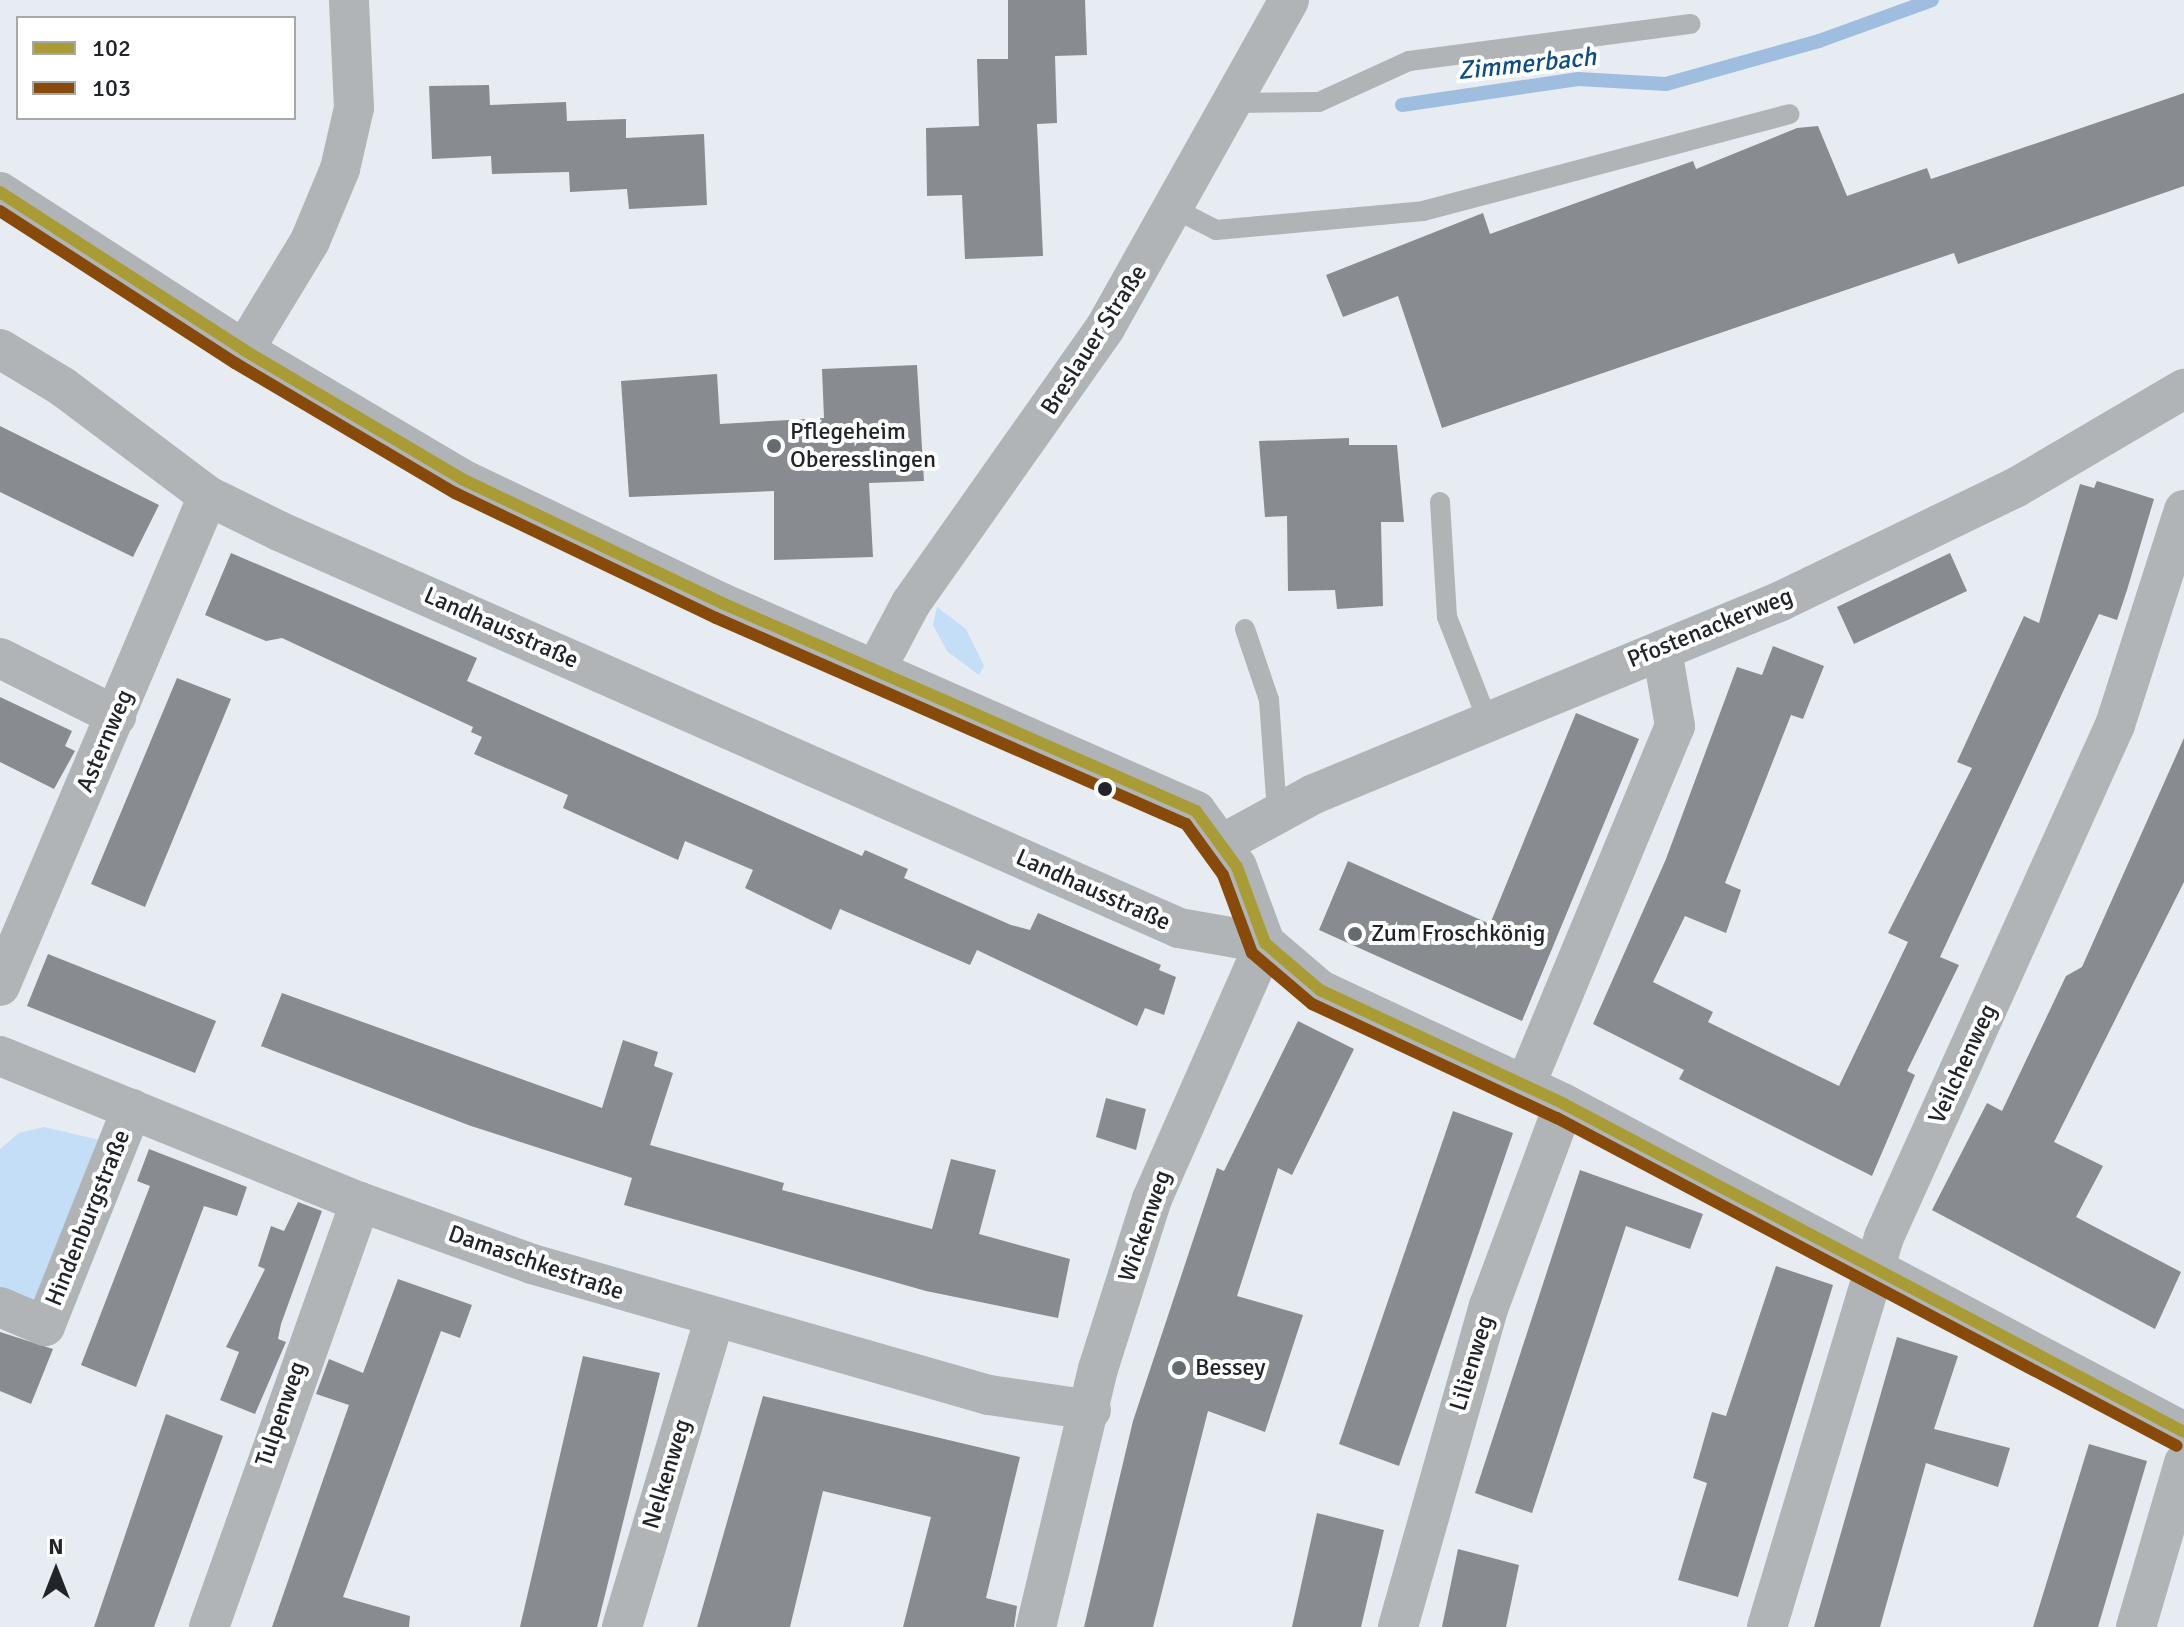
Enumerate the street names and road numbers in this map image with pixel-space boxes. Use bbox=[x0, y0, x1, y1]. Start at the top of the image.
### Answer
street label: Breslauer Straße bbox=[1035, 260, 1153, 420]
street label: Landhausstraße bbox=[419, 581, 583, 675]
street label: Pfostenackerweg bbox=[1623, 582, 1797, 674]
street label: Asternweg bbox=[71, 685, 139, 797]
street label: Landhausstraße bbox=[1011, 843, 1175, 937]
street label: Veilchenweg bbox=[1923, 1000, 2003, 1128]
street label: Hindenburgstraße bbox=[40, 1126, 136, 1310]
street label: Wickenweg bbox=[1112, 1166, 1178, 1286]
street label: Damaschkestraße bbox=[444, 1219, 628, 1307]
street label: Lilienweg bbox=[1444, 1312, 1500, 1414]
street label: Tulpenweg bbox=[250, 1358, 312, 1470]
street label: Nelkenweg bbox=[637, 1416, 697, 1532]

